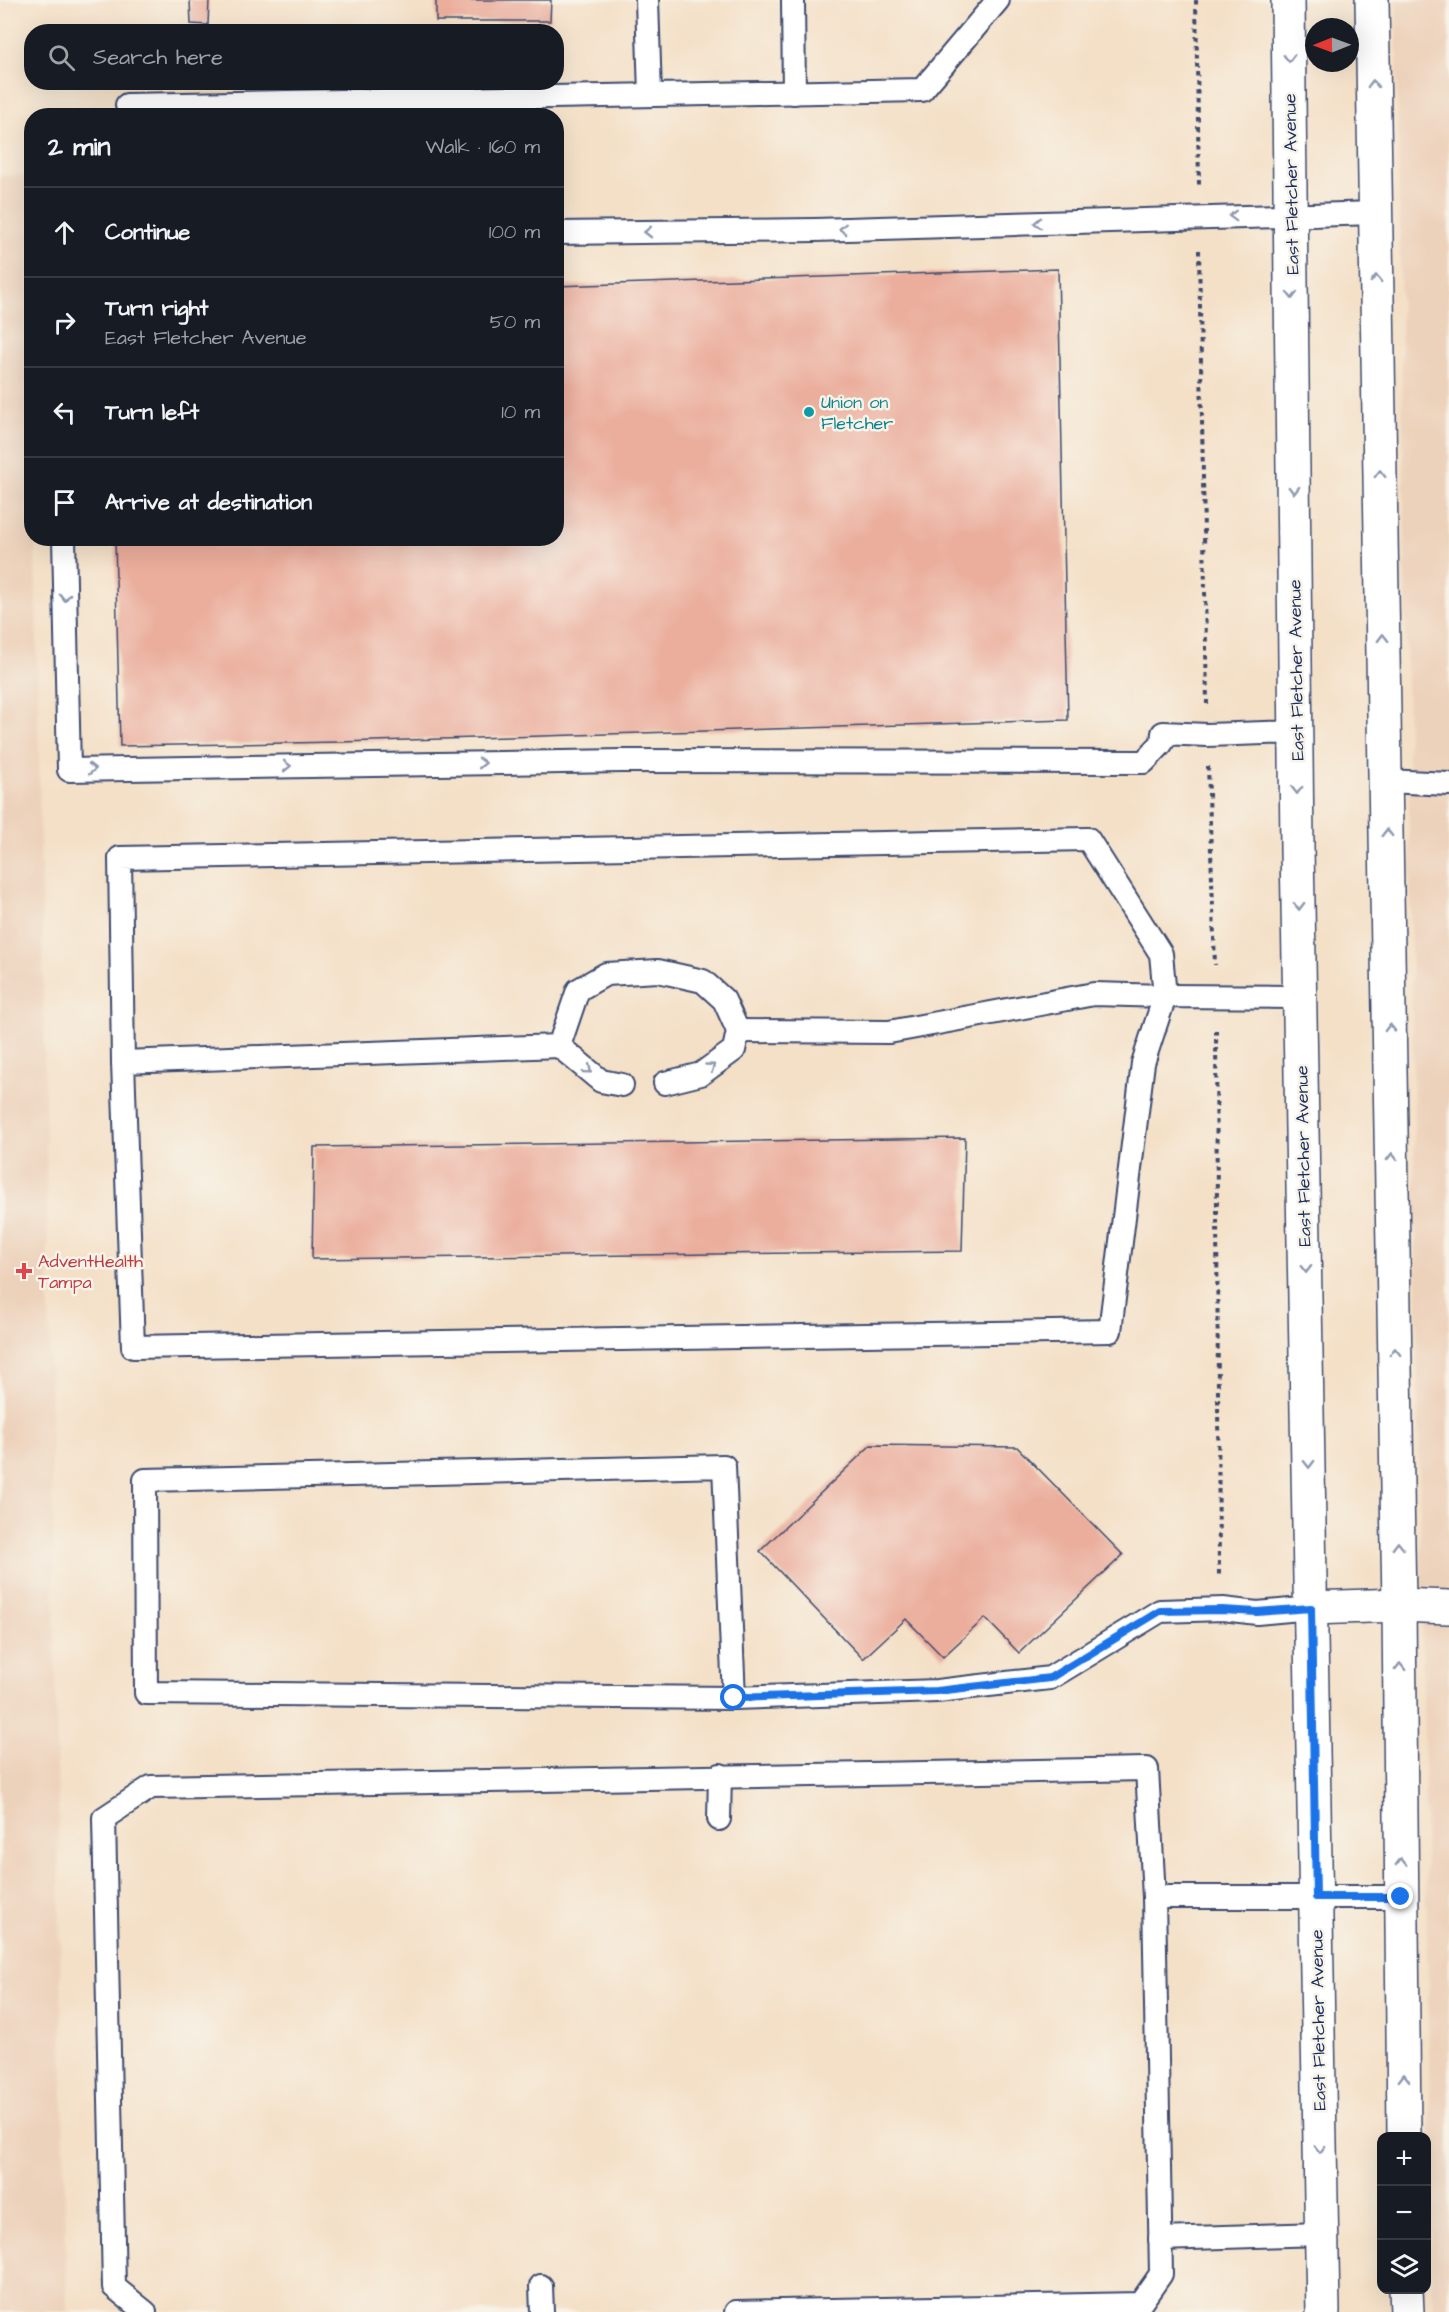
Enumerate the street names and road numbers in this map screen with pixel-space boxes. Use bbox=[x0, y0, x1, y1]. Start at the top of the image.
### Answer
street label: East Fletcher Avenue bbox=[1277, 93, 1306, 275]
street label: East Fletcher Avenue bbox=[1282, 579, 1311, 761]
street label: East Fletcher Avenue bbox=[1289, 1065, 1318, 1247]
street label: East Fletcher Avenue bbox=[1304, 1929, 1333, 2111]

